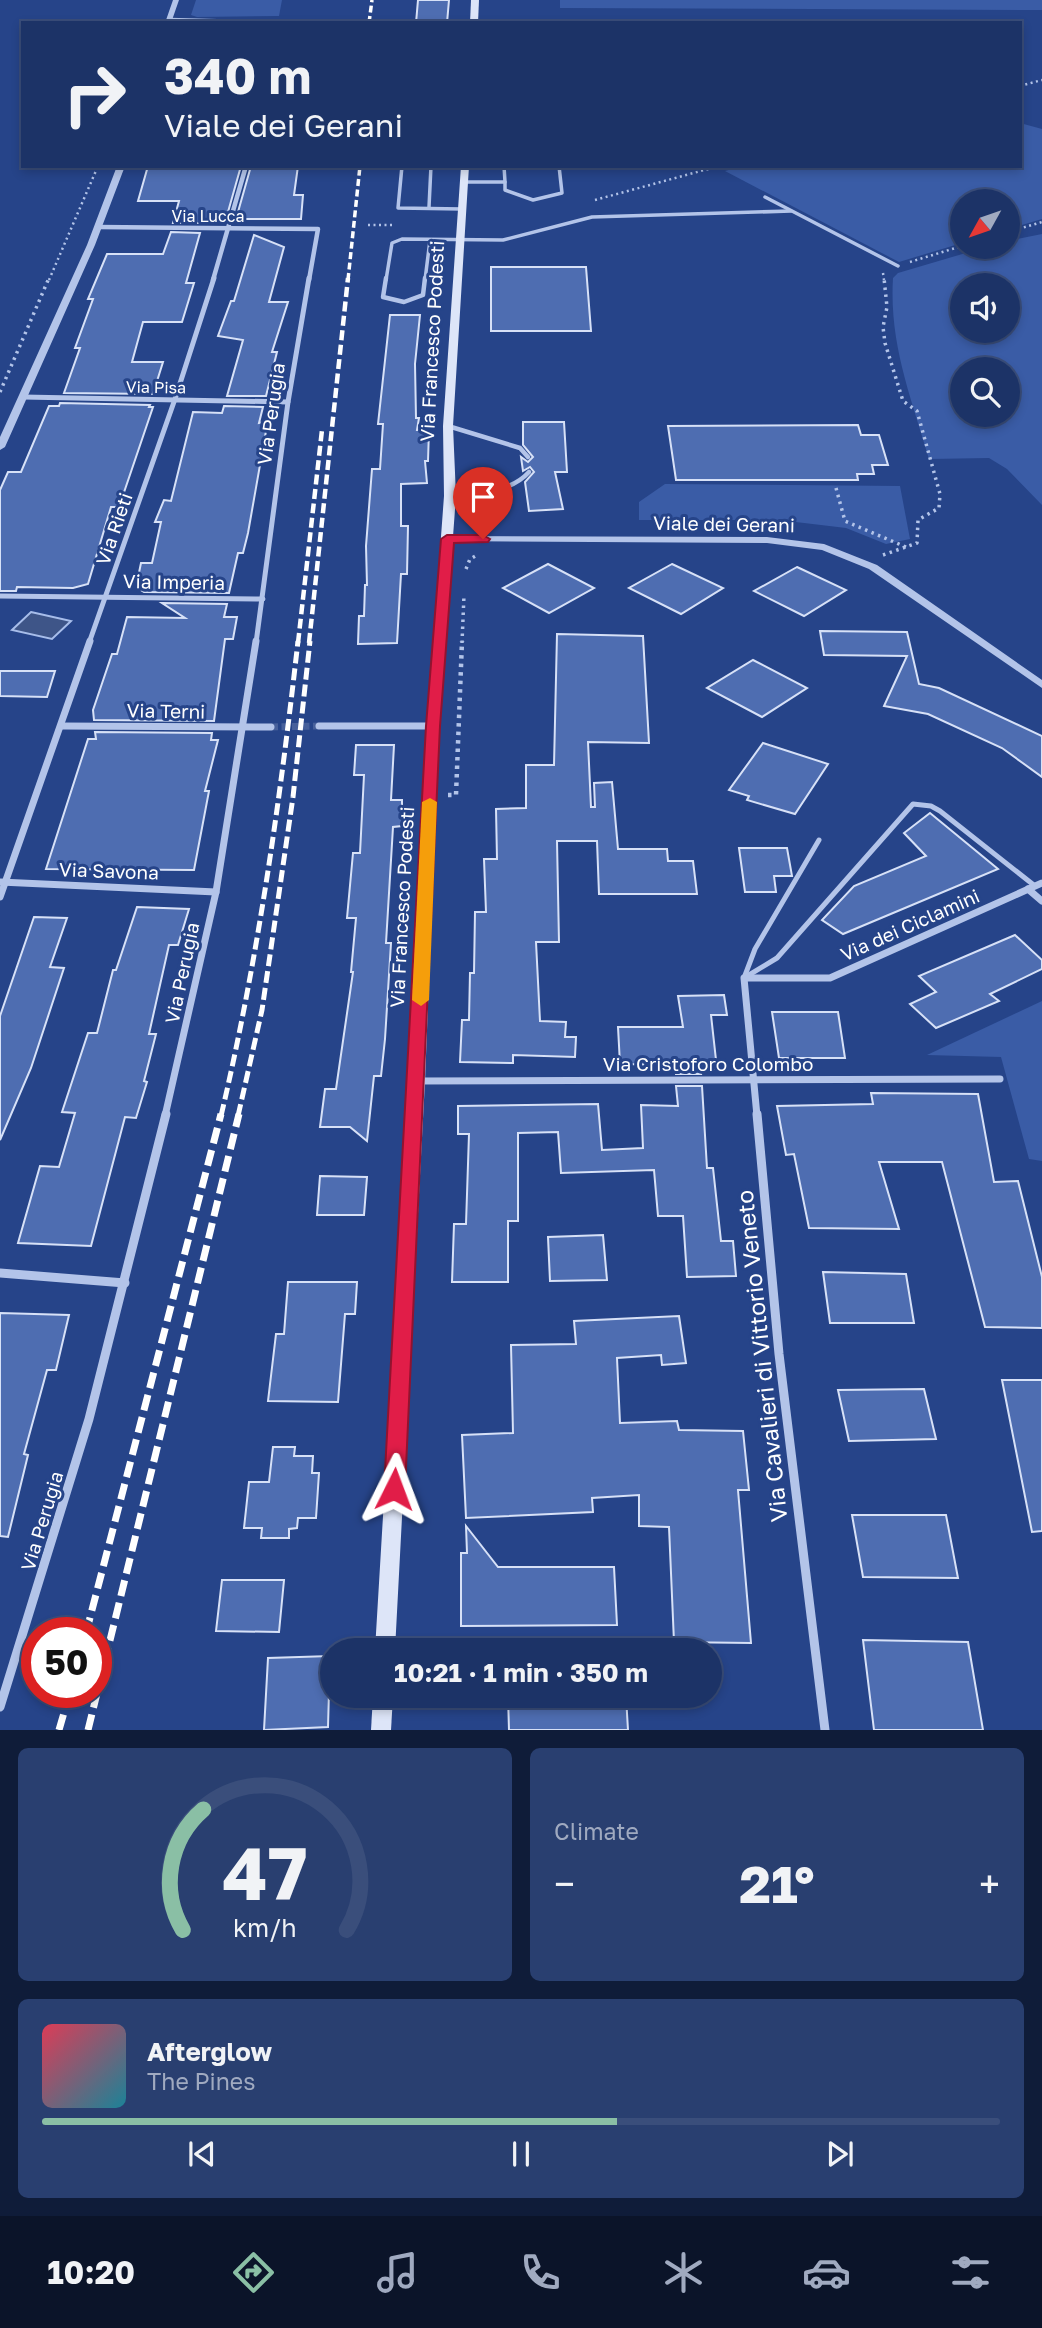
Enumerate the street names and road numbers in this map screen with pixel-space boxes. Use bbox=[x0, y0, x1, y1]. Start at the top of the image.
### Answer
street label: Via Lucca bbox=[171, 206, 245, 226]
street label: Via Francesco Podesti bbox=[415, 240, 448, 442]
street label: Via Perugia bbox=[252, 361, 289, 467]
street label: Via Pisa bbox=[126, 376, 186, 398]
street label: Via Rieti bbox=[90, 490, 137, 568]
street label: Viale dei Gerani bbox=[653, 511, 795, 536]
street label: Via Imperia bbox=[123, 569, 225, 594]
street label: Via Terni bbox=[127, 698, 206, 723]
street label: Via Francesco Podesti bbox=[385, 806, 418, 1008]
street label: Via Savona bbox=[59, 857, 159, 884]
street label: Via dei Ciclamini bbox=[837, 884, 983, 966]
street label: Via Perugia bbox=[160, 920, 203, 1026]
street label: Via Cristoforo Colombo bbox=[603, 1052, 813, 1075]
street label: Via Cavalieri di Vittorio Veneto bbox=[730, 1189, 792, 1523]
street label: Via Perugia bbox=[15, 1468, 68, 1573]

